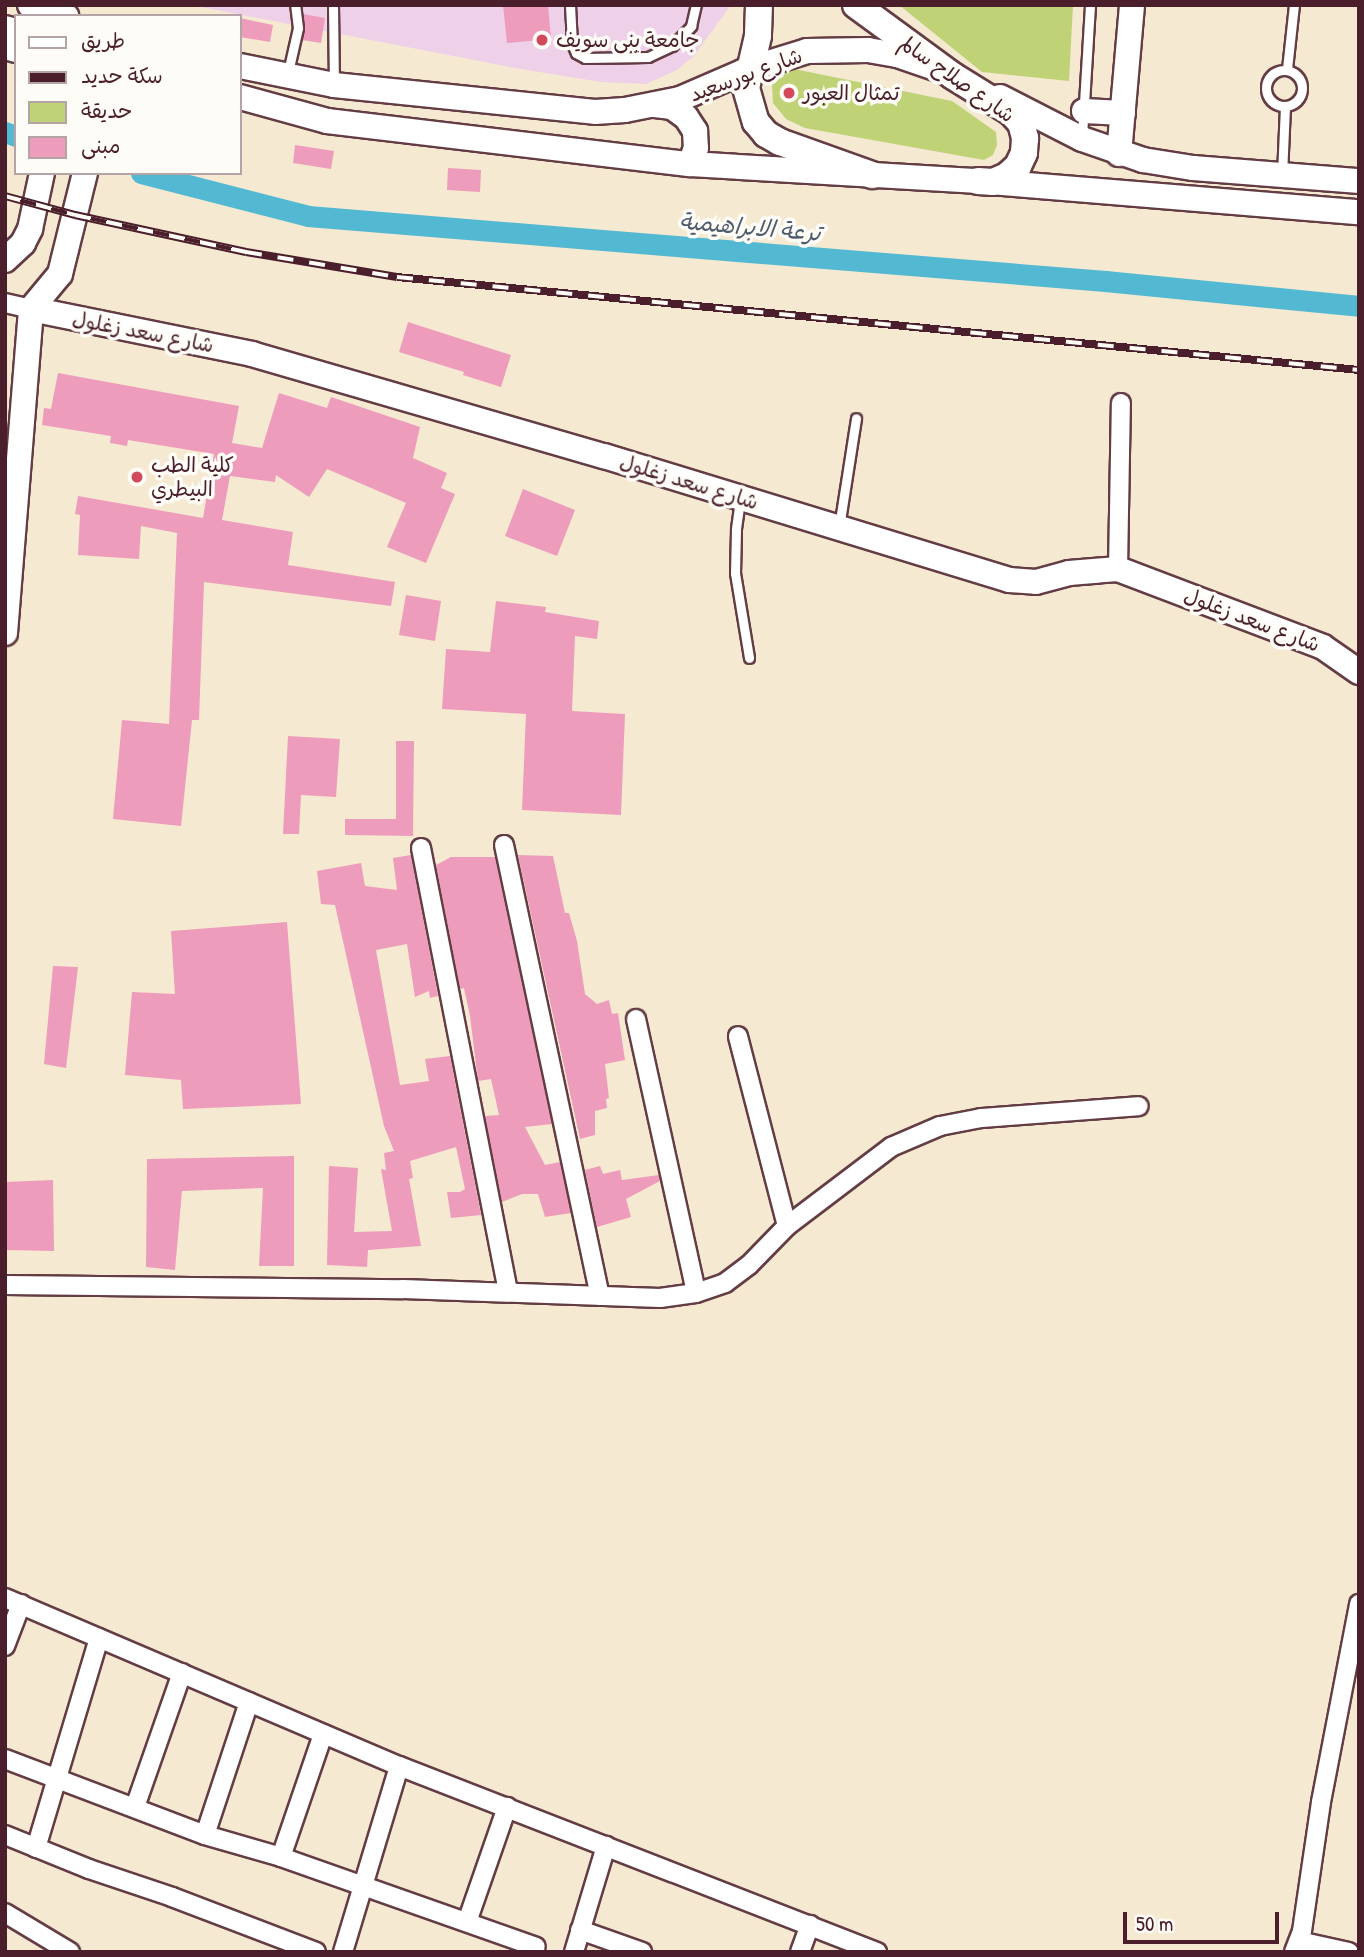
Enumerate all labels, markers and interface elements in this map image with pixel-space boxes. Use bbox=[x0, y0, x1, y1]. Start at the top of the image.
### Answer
legend bbox=[14, 14, 242, 175]
text: طريق bbox=[81, 26, 125, 55]
place label: جامعة بنى سويف bbox=[556, 27, 700, 53]
street label: شارع صلاح سالم bbox=[894, 30, 1020, 128]
marker: جامعة بنى سويف bbox=[534, 32, 550, 48]
street label: شارع بورسعيد bbox=[686, 43, 806, 107]
text: سكة حديد bbox=[81, 61, 163, 90]
place label: تمثال العبور bbox=[803, 80, 900, 106]
marker: تمثال العبور bbox=[781, 85, 797, 101]
text: حديقة bbox=[81, 96, 132, 125]
text: مبنى bbox=[81, 131, 120, 160]
water label: ترعة الابراهيمية bbox=[678, 207, 822, 247]
street label: شارع سعد زغلول bbox=[70, 306, 216, 358]
street label: شارع سعد زغلول bbox=[617, 449, 761, 515]
place label: كلية الطب البيطري bbox=[151, 452, 234, 502]
marker: كلية الطب البيطري bbox=[129, 469, 145, 485]
street label: شارع سعد زغلول bbox=[1181, 583, 1323, 657]
scale bar bbox=[1126, 1898, 1282, 1942]
text: 50 m bbox=[1136, 1909, 1173, 1938]

